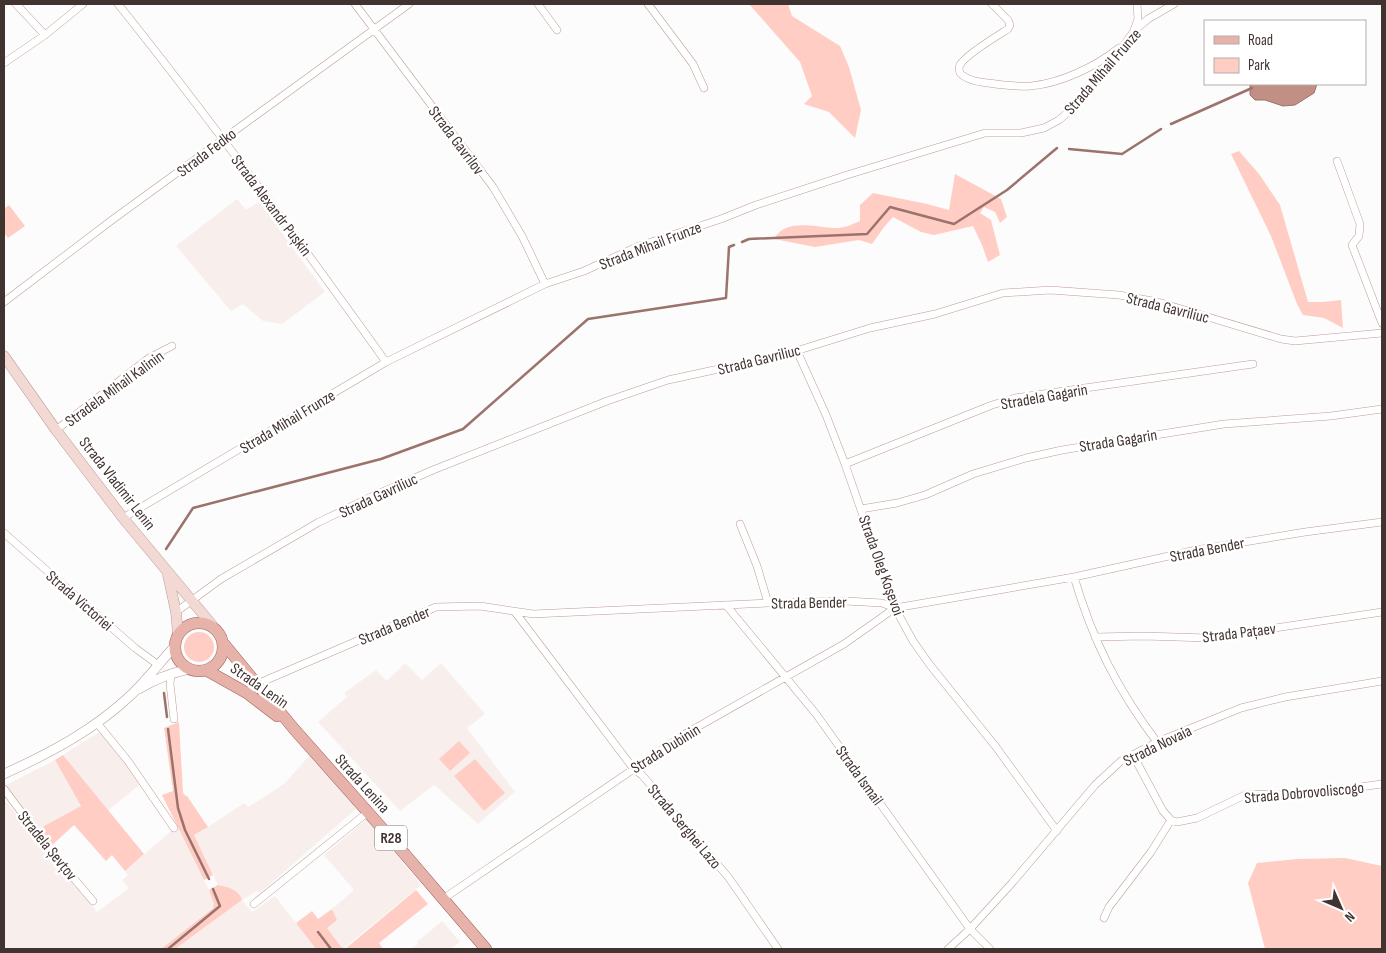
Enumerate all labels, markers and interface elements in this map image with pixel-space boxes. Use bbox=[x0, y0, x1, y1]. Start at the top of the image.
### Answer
legend bbox=[1204, 20, 1366, 85]
street label: Strada Mihail Frunze bbox=[1061, 25, 1146, 119]
text: Road bbox=[1248, 31, 1273, 50]
text: Park bbox=[1248, 56, 1270, 75]
street label: Strada Gavrilov bbox=[424, 103, 488, 179]
street label: Strada Fedko bbox=[174, 125, 240, 182]
street label: Strada Alexandr Pușkin bbox=[227, 152, 315, 260]
street label: Strada Mihail Frunze bbox=[597, 218, 704, 275]
street label: Strada Gavriliuc bbox=[1124, 289, 1211, 328]
street label: Strada Gavriliuc bbox=[716, 341, 803, 380]
street label: Stradela Mihail Kalinin bbox=[62, 347, 168, 431]
street label: Stradela Gagarin bbox=[999, 380, 1089, 414]
street label: Strada Mihail Frunze bbox=[237, 386, 339, 458]
street label: Strada Gagarin bbox=[1078, 426, 1158, 457]
street label: Strada Vladimir Lenin bbox=[75, 434, 159, 534]
street label: Strada Gavriliuc bbox=[336, 470, 421, 523]
street label: Strada Oleg Koşevoi bbox=[854, 513, 908, 618]
street label: Strada Bender bbox=[1168, 534, 1247, 567]
street label: Strada Victoriei bbox=[42, 567, 116, 635]
street label: Strada Bender bbox=[771, 593, 847, 614]
street label: Strada Bender bbox=[356, 603, 434, 650]
street label: Strada Pațaev bbox=[1201, 620, 1277, 647]
street label: Strada Lenin bbox=[226, 659, 292, 713]
street label: Strada Dubinin bbox=[627, 720, 704, 778]
street label: Strada Novaia bbox=[1120, 722, 1195, 771]
street label: Strada Ismail bbox=[831, 742, 887, 809]
street label: Strada Lenina bbox=[331, 751, 393, 817]
street label: Strada Dobrovoliscogo bbox=[1243, 779, 1365, 808]
street label: Strada Serghei Lazo bbox=[643, 781, 725, 873]
street label: Stradela Șevțov bbox=[13, 807, 81, 885]
road number: R28 bbox=[375, 826, 407, 850]
north arrow bbox=[1316, 883, 1366, 933]
text: N bbox=[1341, 908, 1358, 925]

